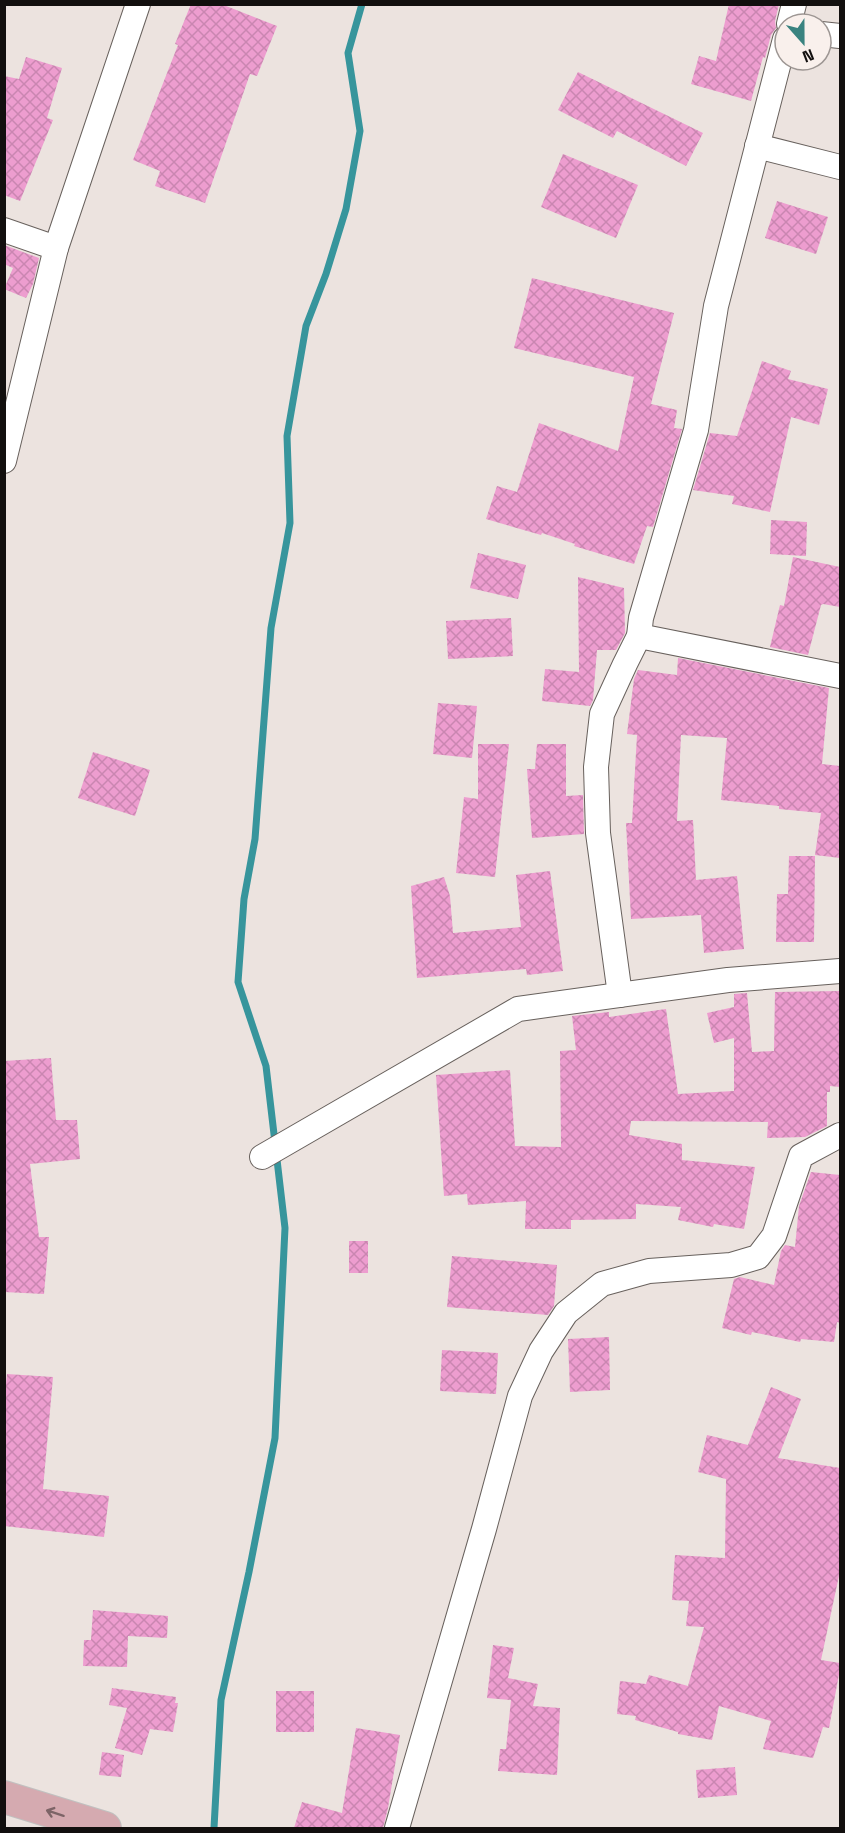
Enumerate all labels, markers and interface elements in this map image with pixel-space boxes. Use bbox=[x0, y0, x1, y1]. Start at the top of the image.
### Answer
north arrow bbox=[773, 12, 833, 72]
text: N bbox=[799, 44, 817, 67]
one-way arrow bbox=[46, 1806, 65, 1817]

